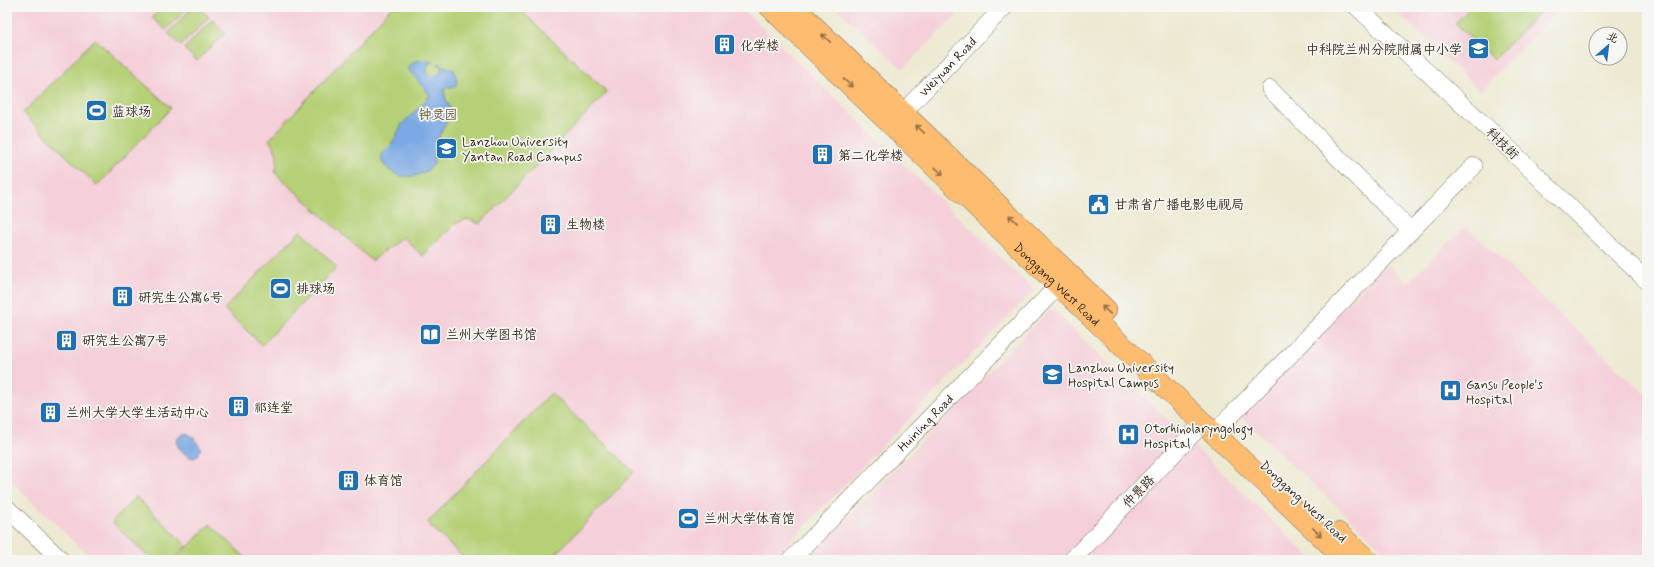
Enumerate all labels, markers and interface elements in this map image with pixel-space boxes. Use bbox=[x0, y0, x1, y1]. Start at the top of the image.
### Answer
north arrow bbox=[1588, 26, 1628, 66]
text: 北 bbox=[1604, 29, 1620, 47]
building icon: 化学楼 bbox=[712, 32, 738, 58]
one-way arrow bbox=[821, 33, 831, 43]
street label: Weiyuan Road bbox=[916, 34, 981, 101]
school or university icon: 中科院兰州分院附属中小学 bbox=[1465, 36, 1491, 62]
place label: 化学楼 bbox=[740, 38, 779, 55]
place label: 中科院兰州分院附属中小学 bbox=[1306, 42, 1462, 59]
one-way arrow bbox=[843, 78, 853, 88]
sports icon: 蓝球场 bbox=[84, 98, 110, 124]
place label: 蓝球场 bbox=[112, 104, 151, 121]
park label: 钟灵园 bbox=[418, 107, 458, 124]
one-way arrow bbox=[915, 124, 925, 133]
street label: 科技街 bbox=[1482, 124, 1522, 164]
place label: Lanzhou University Yantan Road Campus bbox=[462, 134, 583, 166]
school or university icon: Lanzhou University Yantan Road Campus bbox=[434, 135, 460, 161]
building icon: 第二化学楼 bbox=[810, 142, 836, 168]
place label: 第二化学楼 bbox=[838, 148, 903, 165]
one-way arrow bbox=[934, 167, 944, 176]
public building icon: 甘肃省广播电影电视局 bbox=[1085, 191, 1111, 217]
place label: 甘肃省广播电影电视局 bbox=[1114, 197, 1244, 214]
building icon: 生物楼 bbox=[537, 211, 563, 237]
one-way arrow bbox=[1008, 214, 1018, 224]
place label: 生物楼 bbox=[566, 217, 605, 234]
street label: Donggang West Road bbox=[1009, 240, 1103, 330]
sports icon: 排球场 bbox=[268, 275, 294, 301]
place label: 排球场 bbox=[296, 281, 335, 298]
building icon: 研究生公寓6号 bbox=[110, 284, 136, 310]
place label: 研究生公寓6号 bbox=[138, 290, 223, 307]
one-way arrow bbox=[1101, 305, 1111, 315]
library icon: 兰州大学图书馆 bbox=[417, 321, 443, 347]
building icon: 研究生公寓7号 bbox=[53, 327, 79, 353]
place label: 兰州大学图书馆 bbox=[446, 327, 537, 344]
place label: 研究生公寓7号 bbox=[82, 333, 168, 350]
place label: Lanzhou University Hospital Campus bbox=[1068, 360, 1174, 392]
school or university icon: Lanzhou University Hospital Campus bbox=[1040, 361, 1066, 387]
place label: Gansu People's Hospital bbox=[1466, 377, 1543, 409]
hospital icon: Gansu People's Hospital bbox=[1438, 378, 1464, 404]
street label: Huining Road bbox=[894, 391, 958, 456]
building icon: 祁连堂 bbox=[225, 394, 251, 420]
building icon: 兰州大学大学生活动中心 bbox=[37, 399, 63, 425]
place label: 祁连堂 bbox=[254, 400, 293, 417]
place label: 兰州大学大学生活动中心 bbox=[66, 405, 209, 422]
place label: Otorhinolaryngology Hospital bbox=[1144, 421, 1253, 453]
hospital icon: Otorhinolaryngology Hospital bbox=[1116, 422, 1142, 448]
street label: Donggang West Road bbox=[1255, 457, 1350, 548]
building icon: 体育馆 bbox=[335, 467, 361, 493]
street label: 仲景路 bbox=[1119, 472, 1159, 512]
place label: 体育馆 bbox=[364, 473, 403, 490]
sports icon: 兰州大学体育馆 bbox=[675, 505, 701, 531]
place label: 兰州大学体育馆 bbox=[704, 511, 795, 528]
one-way arrow bbox=[1312, 527, 1322, 537]

